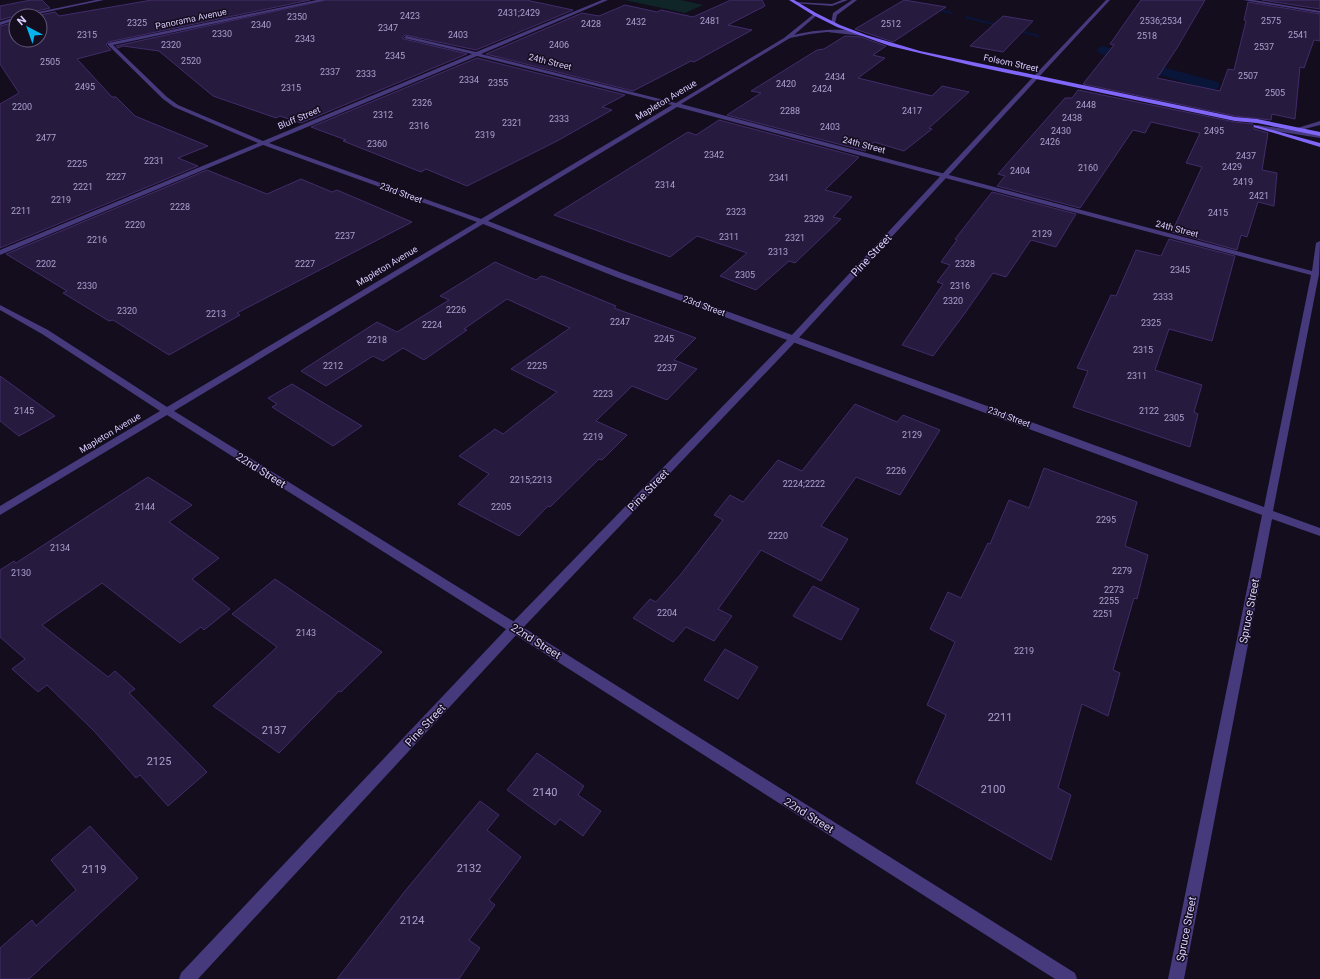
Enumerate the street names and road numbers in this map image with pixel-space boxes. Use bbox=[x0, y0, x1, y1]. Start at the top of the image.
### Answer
street label: Panorama Avenue bbox=[154, 6, 228, 31]
street label: 24th Street bbox=[527, 52, 573, 72]
street label: Folsom Street bbox=[983, 52, 1039, 74]
street label: Mapleton Avenue bbox=[634, 78, 699, 122]
street label: Bluff Street bbox=[276, 105, 322, 131]
street label: 24th Street bbox=[841, 134, 887, 156]
street label: 23rd Street bbox=[379, 181, 423, 205]
street label: 24th Street bbox=[1154, 218, 1200, 240]
street label: Pine Street bbox=[848, 231, 895, 279]
street label: Mapleton Avenue bbox=[355, 244, 420, 288]
street label: 23rd Street bbox=[682, 294, 726, 318]
street label: 23rd Street bbox=[987, 405, 1031, 429]
street label: Mapleton Avenue bbox=[78, 411, 143, 455]
street label: 22nd Street bbox=[233, 450, 288, 491]
street label: Pine Street bbox=[625, 466, 672, 514]
street label: Spruce Street bbox=[1237, 577, 1262, 645]
street label: 22nd Street bbox=[508, 621, 563, 662]
street label: Pine Street bbox=[402, 701, 449, 749]
street label: 22nd Street bbox=[781, 795, 836, 836]
street label: Spruce Street bbox=[1174, 895, 1199, 963]

